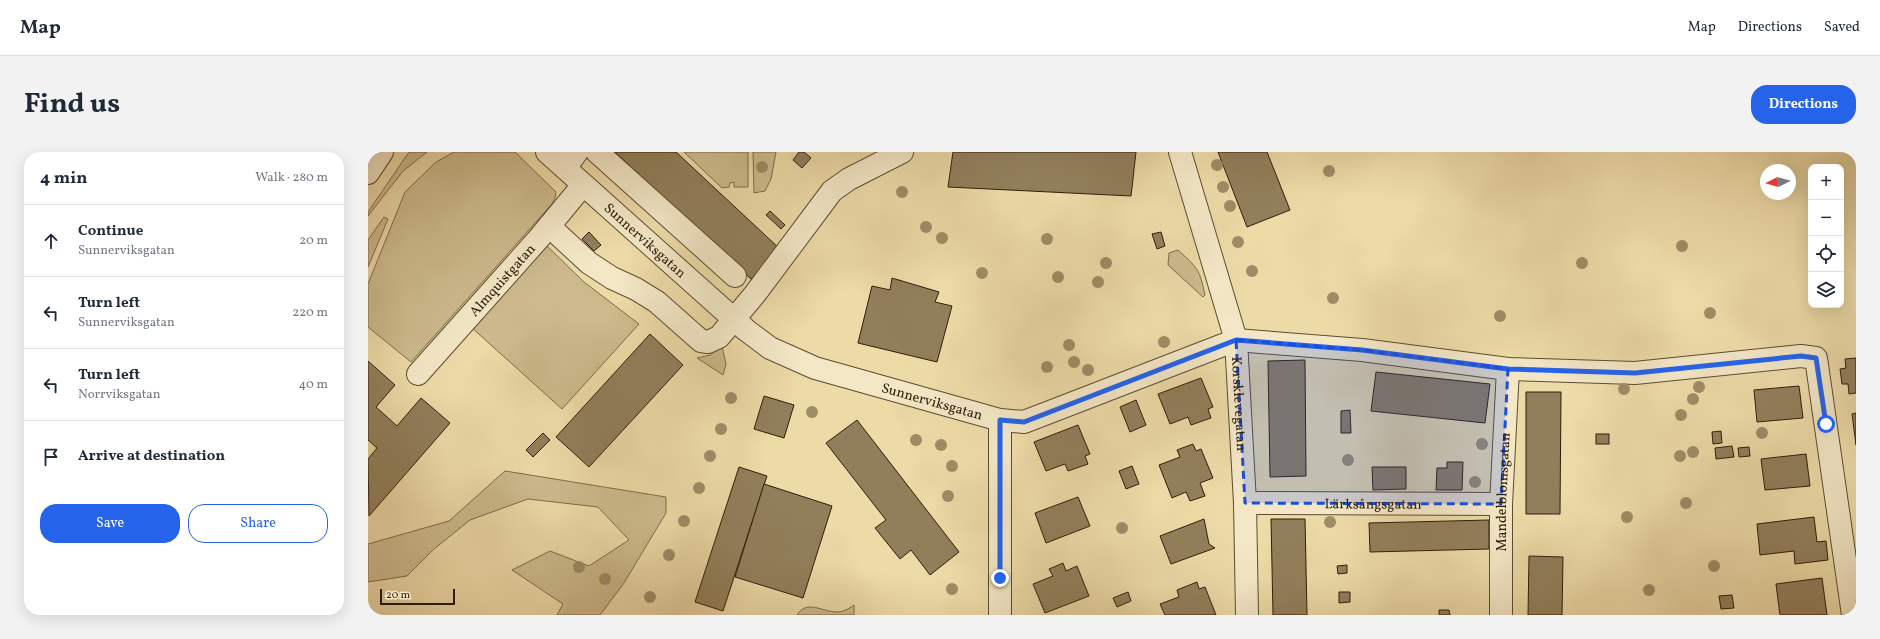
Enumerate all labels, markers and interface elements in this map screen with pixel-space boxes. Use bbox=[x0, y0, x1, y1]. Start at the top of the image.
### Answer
text: Map bbox=[20, 15, 61, 41]
text: Map bbox=[1688, 18, 1716, 37]
text: Directions bbox=[1738, 18, 1802, 37]
text: Saved bbox=[1824, 18, 1860, 37]
text: Find us bbox=[24, 85, 120, 124]
button: Directions bbox=[1751, 85, 1856, 124]
north arrow bbox=[1760, 164, 1796, 200]
map controls bbox=[1808, 164, 1844, 308]
button: + bbox=[1808, 164, 1844, 200]
text: 4 min bbox=[40, 167, 87, 190]
text: Walk · 280 m bbox=[255, 169, 328, 187]
street label: Sunnerviksgatan bbox=[599, 199, 690, 283]
button: − bbox=[1808, 200, 1844, 236]
text: Continue bbox=[78, 221, 143, 242]
icon: ahead bbox=[40, 230, 62, 252]
text: 20 m bbox=[299, 232, 328, 250]
button: locate bbox=[1808, 236, 1844, 272]
street label: Almquistgatan bbox=[465, 240, 540, 321]
text: Sunnerviksgatan bbox=[78, 242, 175, 260]
button: layers bbox=[1808, 272, 1844, 308]
text: Turn left bbox=[78, 293, 140, 314]
icon: left bbox=[40, 302, 62, 324]
text: 220 m bbox=[292, 304, 328, 322]
text: Sunnerviksgatan bbox=[78, 314, 175, 332]
street label: Korsklevegatan bbox=[1226, 356, 1250, 452]
text: Turn left bbox=[78, 365, 140, 386]
icon: left bbox=[40, 374, 62, 396]
text: 40 m bbox=[299, 376, 328, 394]
street label: Sunnerviksgatan bbox=[879, 379, 985, 426]
text: Norrviksgatan bbox=[78, 386, 161, 404]
route start bbox=[1817, 415, 1835, 433]
street label: Mandelblomsgatan bbox=[1493, 432, 1516, 551]
icon: arrive bbox=[40, 446, 62, 468]
text: Arrive at destination bbox=[78, 446, 225, 467]
street label: Lärksångsgatan bbox=[1324, 495, 1422, 515]
button: Save bbox=[40, 504, 180, 543]
button: Share bbox=[188, 504, 328, 543]
route end bbox=[991, 569, 1009, 587]
scale bar bbox=[380, 587, 455, 606]
text: 20 m bbox=[386, 588, 410, 603]

